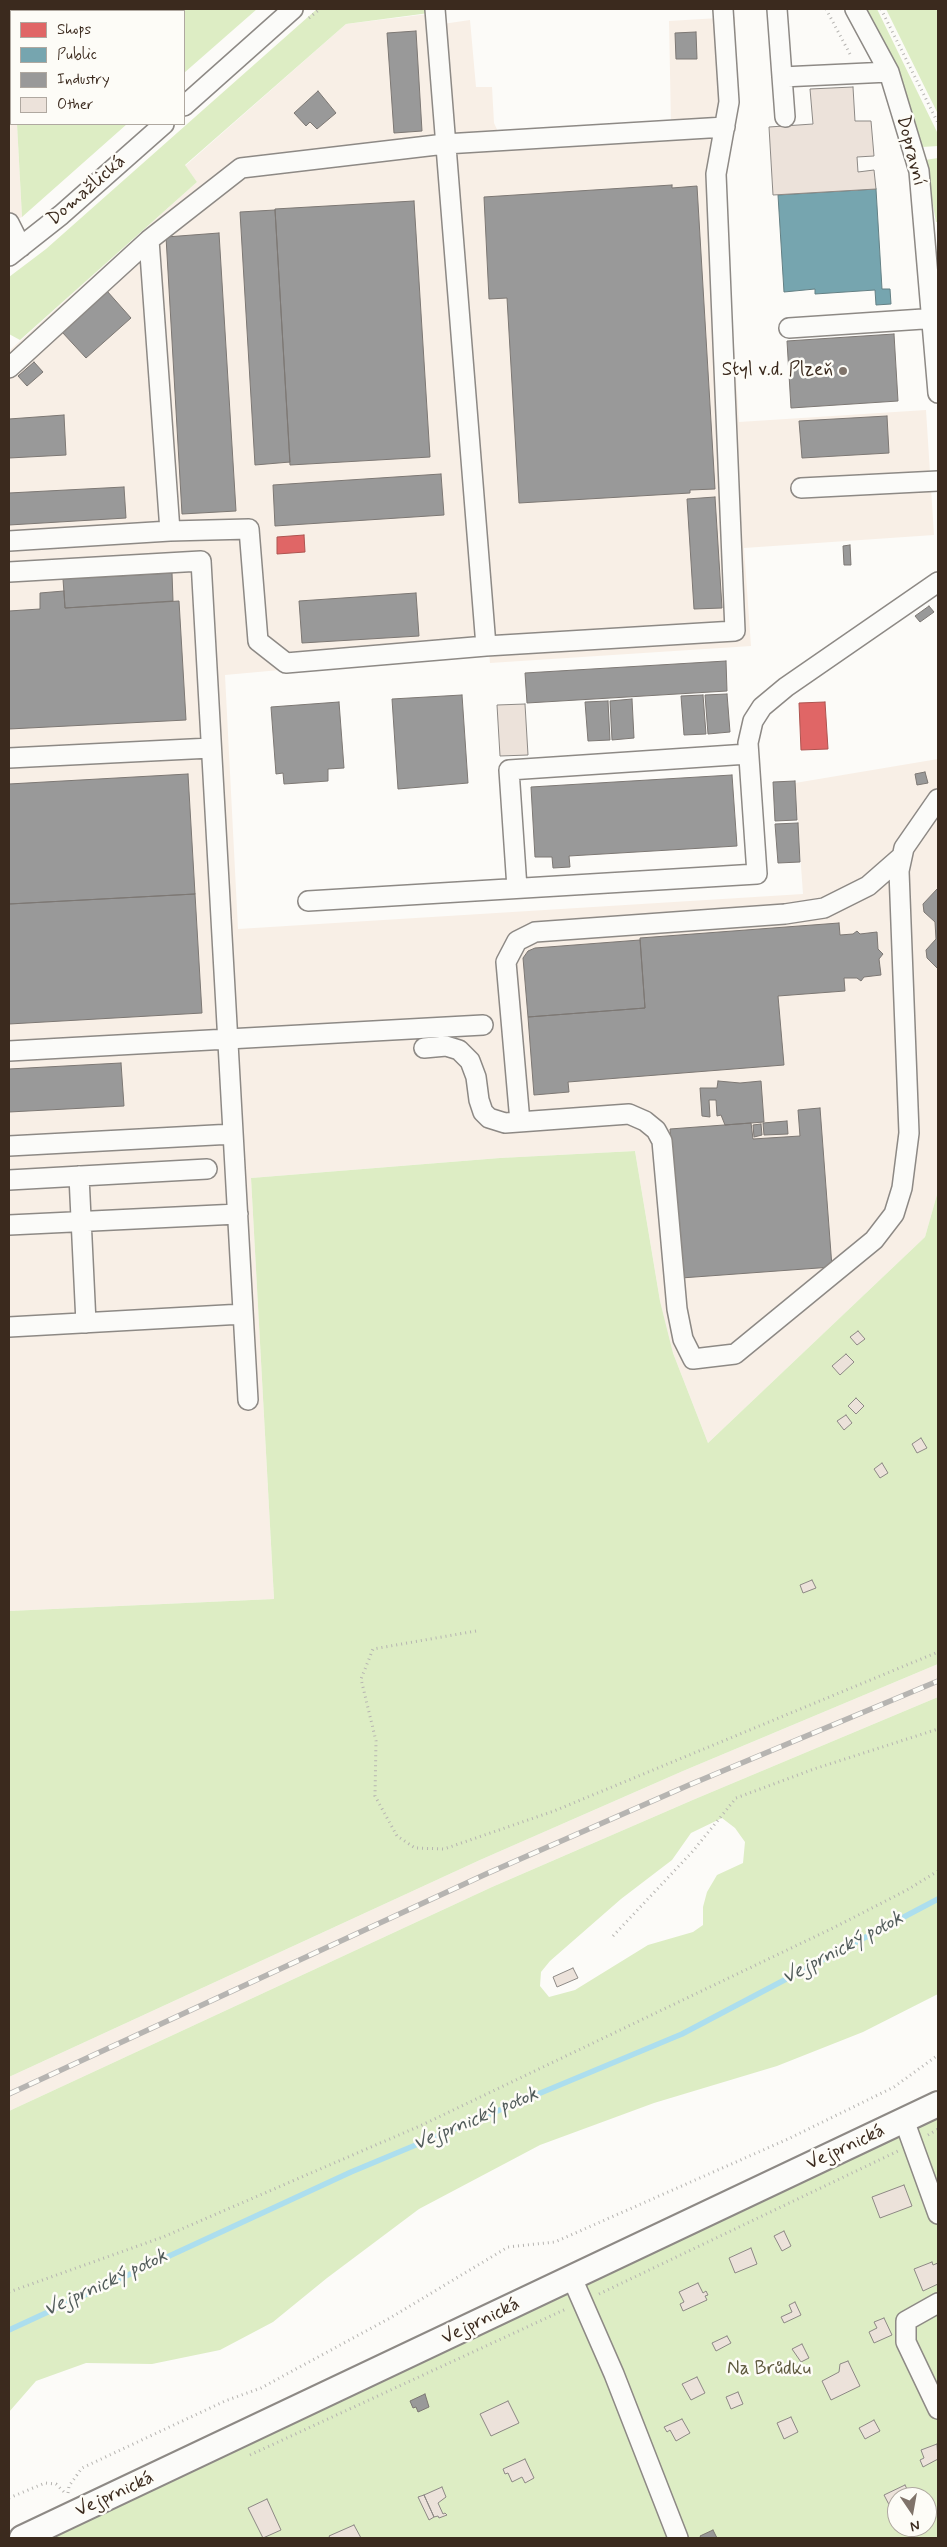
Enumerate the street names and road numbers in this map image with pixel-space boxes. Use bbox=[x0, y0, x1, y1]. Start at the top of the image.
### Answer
street label: Dopravní bbox=[890, 113, 930, 189]
street label: Domažlická bbox=[43, 151, 131, 231]
street label: Vejprnická bbox=[803, 2120, 889, 2176]
street label: Vejprnická bbox=[438, 2293, 524, 2351]
street label: Vejprnická bbox=[72, 2467, 158, 2523]

